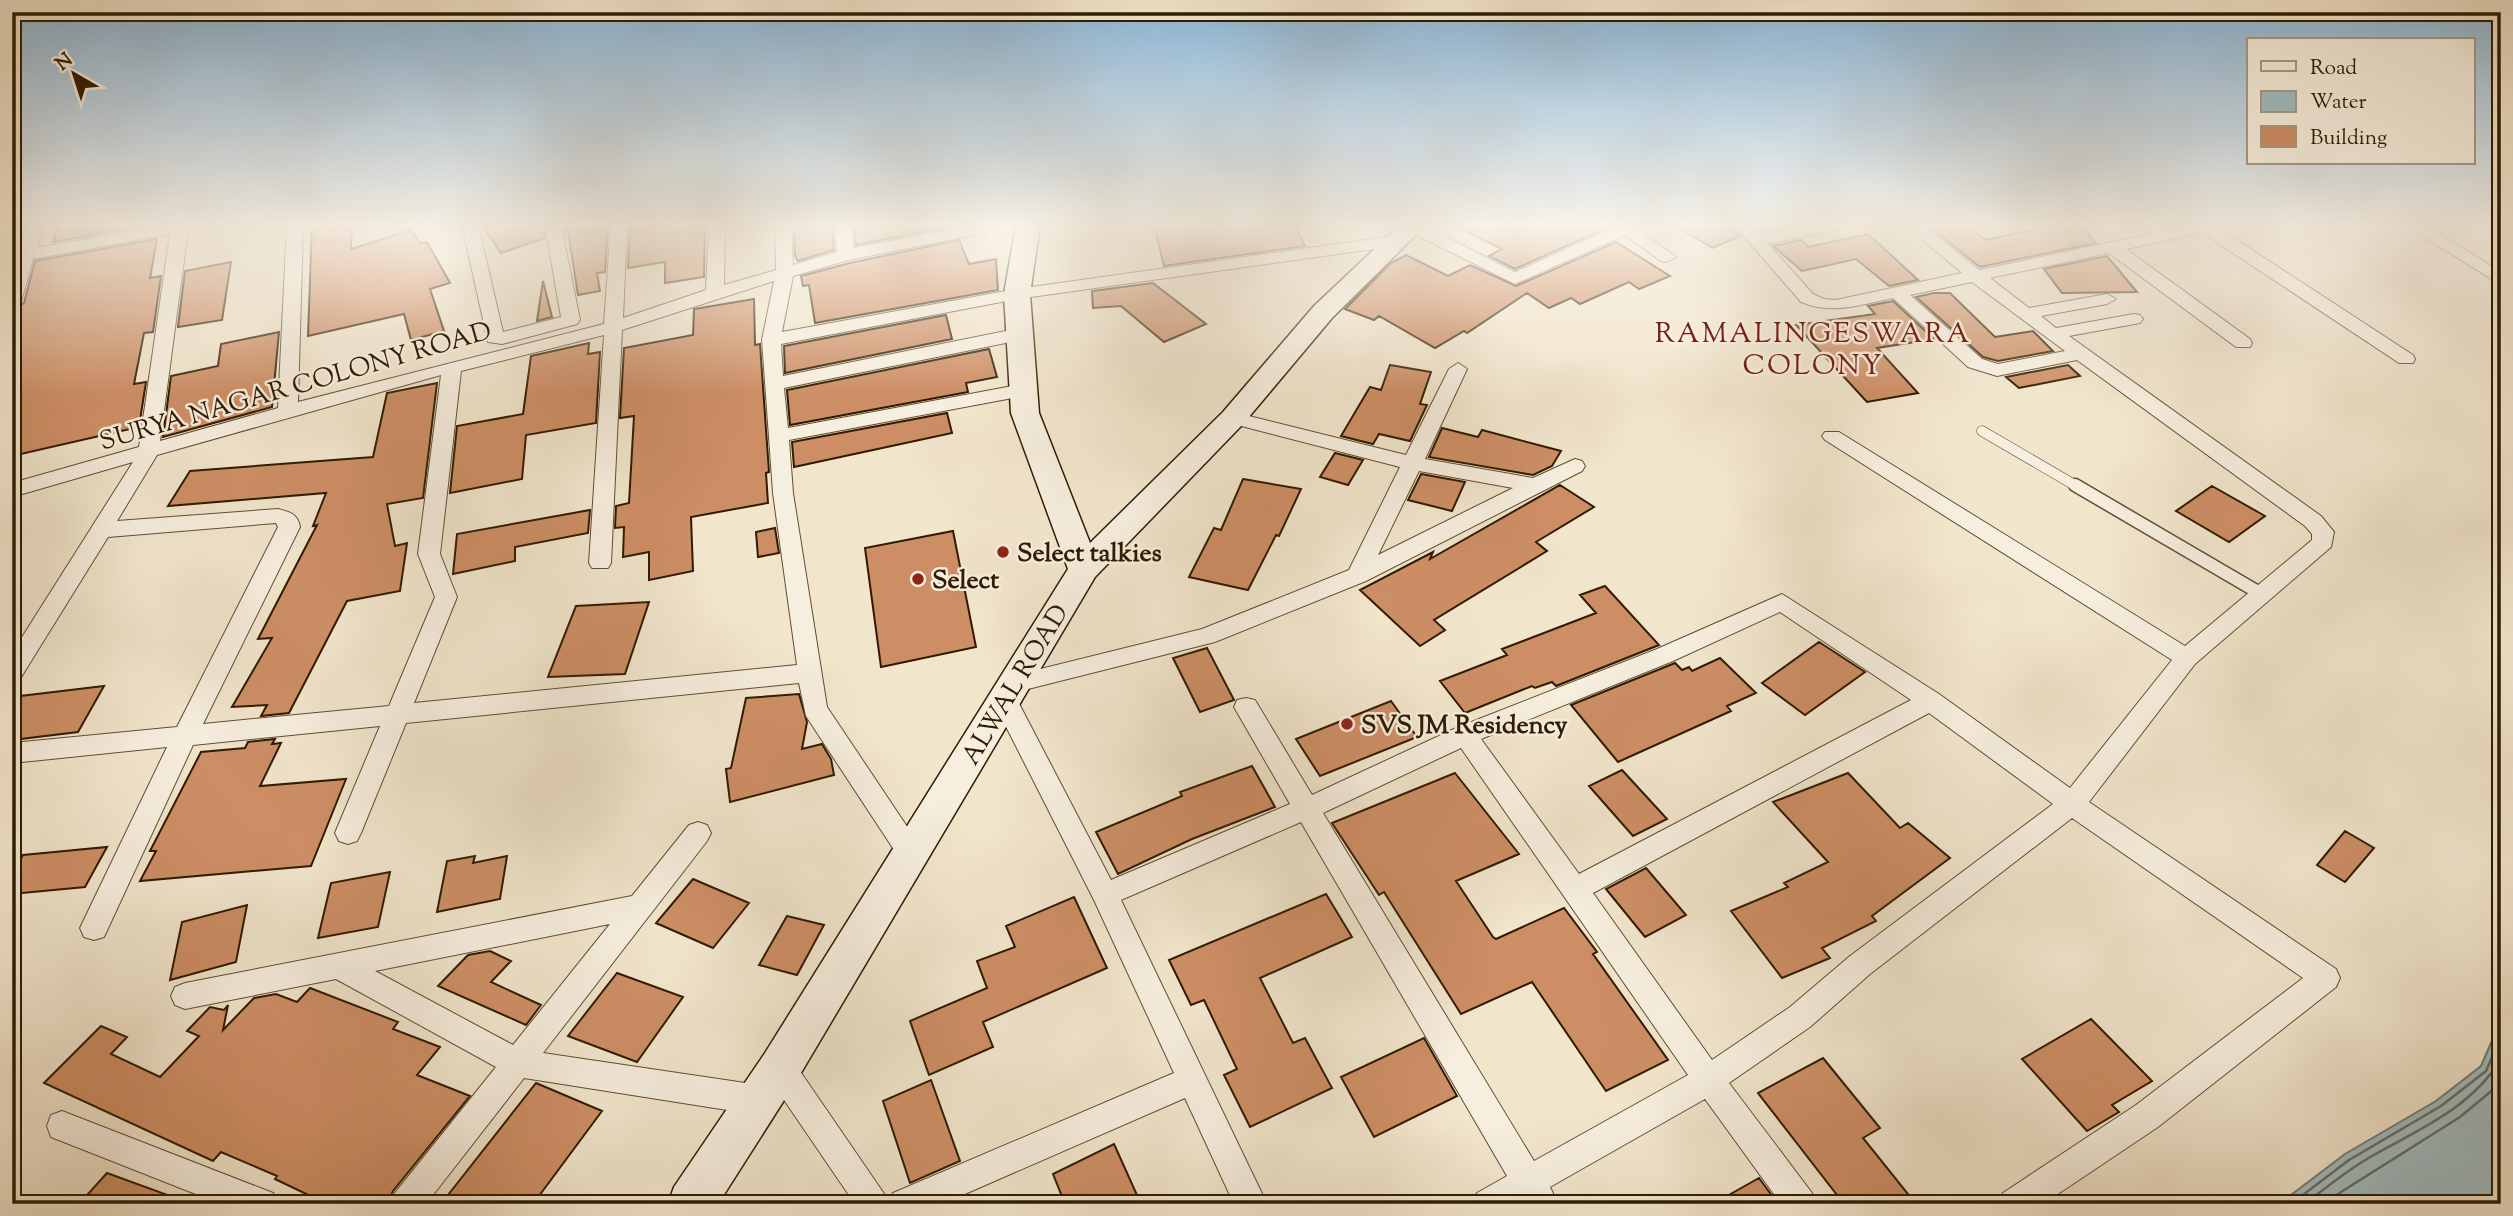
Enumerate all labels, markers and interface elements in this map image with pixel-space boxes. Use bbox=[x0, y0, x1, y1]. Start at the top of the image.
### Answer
north arrow bbox=[38, 38, 108, 108]
legend bbox=[2247, 38, 2474, 164]
text: N bbox=[50, 47, 79, 78]
text: Road bbox=[2310, 54, 2357, 84]
text: Water bbox=[2310, 88, 2367, 118]
text: Building bbox=[2310, 124, 2387, 154]
street label: SURYA NAGAR COLONY ROAD bbox=[95, 314, 496, 461]
district label: RAMALINGESWARA COLONY bbox=[1655, 315, 1971, 387]
place label: Select talkies bbox=[1017, 536, 1162, 573]
marker: Select talkies bbox=[995, 544, 1011, 560]
place label: Select bbox=[932, 563, 999, 600]
marker: Select bbox=[910, 571, 926, 587]
street label: ALWAL ROAD bbox=[953, 598, 1079, 773]
place label: SVS JM Residency bbox=[1361, 708, 1568, 745]
marker: SVS JM Residency bbox=[1339, 716, 1355, 732]

